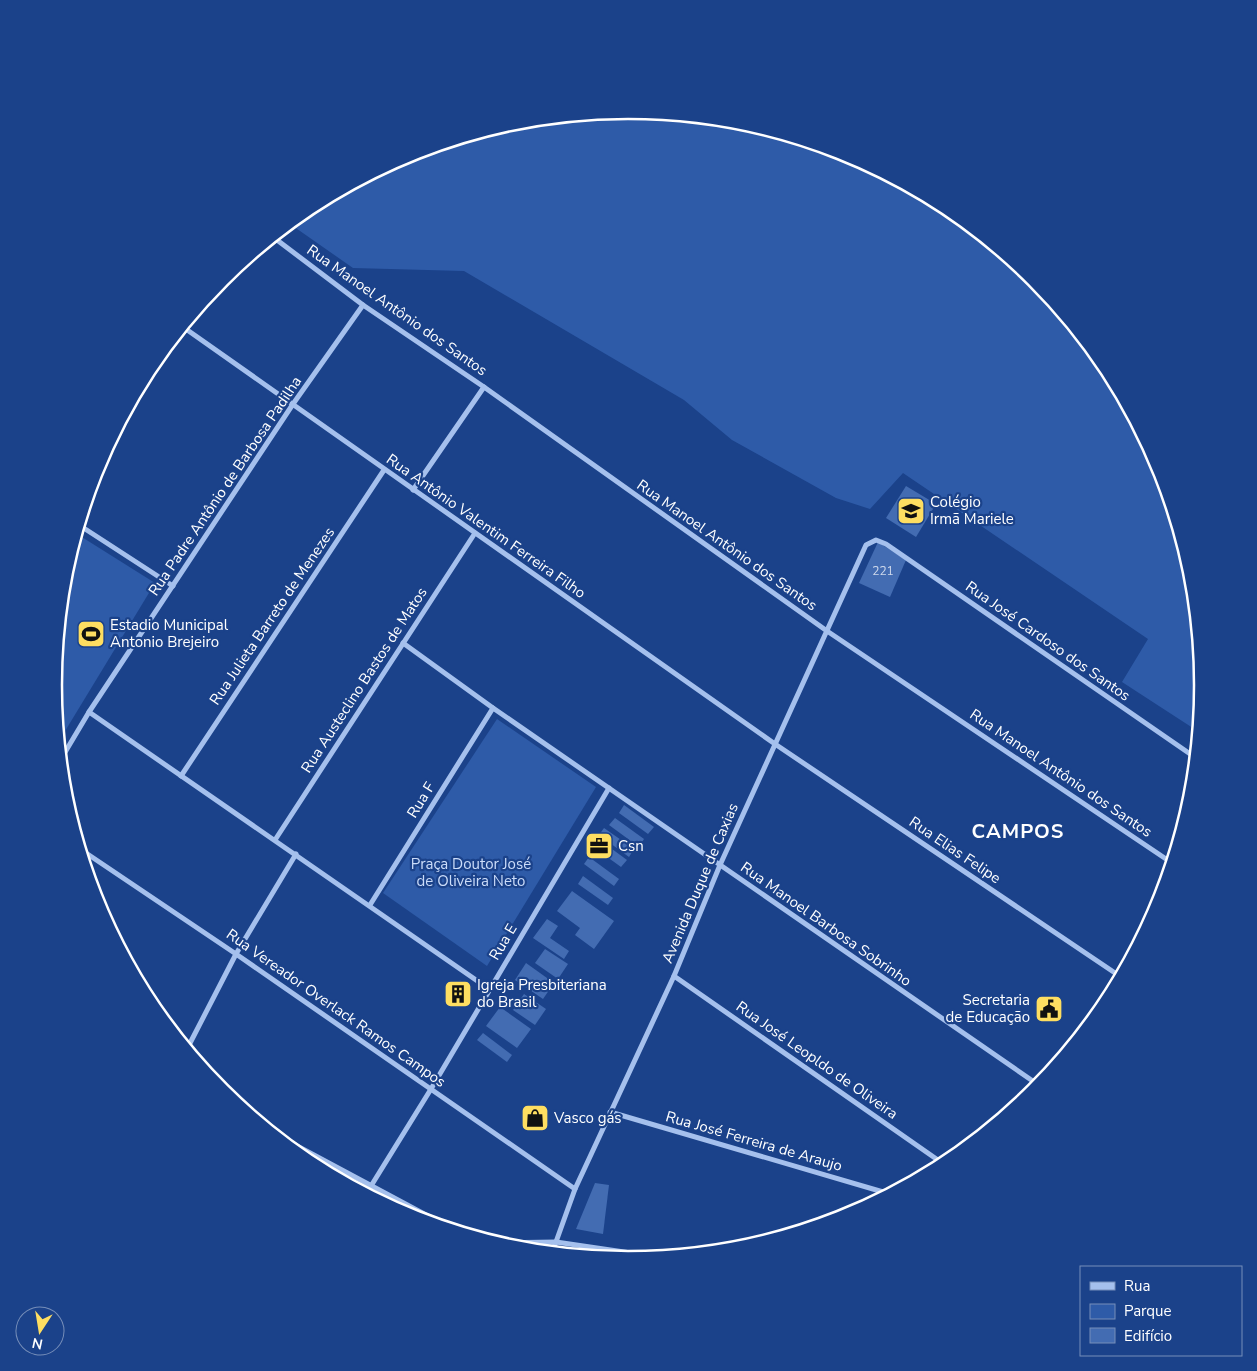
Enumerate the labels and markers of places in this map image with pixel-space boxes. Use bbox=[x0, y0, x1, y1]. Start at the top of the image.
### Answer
place label: Colégio Irmã Mariele bbox=[930, 492, 1014, 529]
school or university icon: Colégio Irmã Mariele bbox=[896, 496, 926, 526]
place label: Estadio Municipal Antonio Brejeiro bbox=[110, 615, 229, 652]
sports icon: Estadio Municipal Antonio Brejeiro bbox=[76, 619, 106, 649]
office icon: Csn bbox=[584, 831, 614, 861]
place label: Csn bbox=[618, 836, 644, 856]
place label: Igreja Presbiteriana do Brasil bbox=[477, 975, 607, 1012]
building icon: Igreja Presbiteriana do Brasil bbox=[443, 979, 473, 1009]
place label: Secretaria de Educação bbox=[946, 990, 1030, 1027]
public building icon: Secretaria de Educação bbox=[1034, 994, 1064, 1024]
shop icon: Vasco gás bbox=[520, 1103, 550, 1133]
place label: Vasco gás bbox=[553, 1108, 622, 1128]

